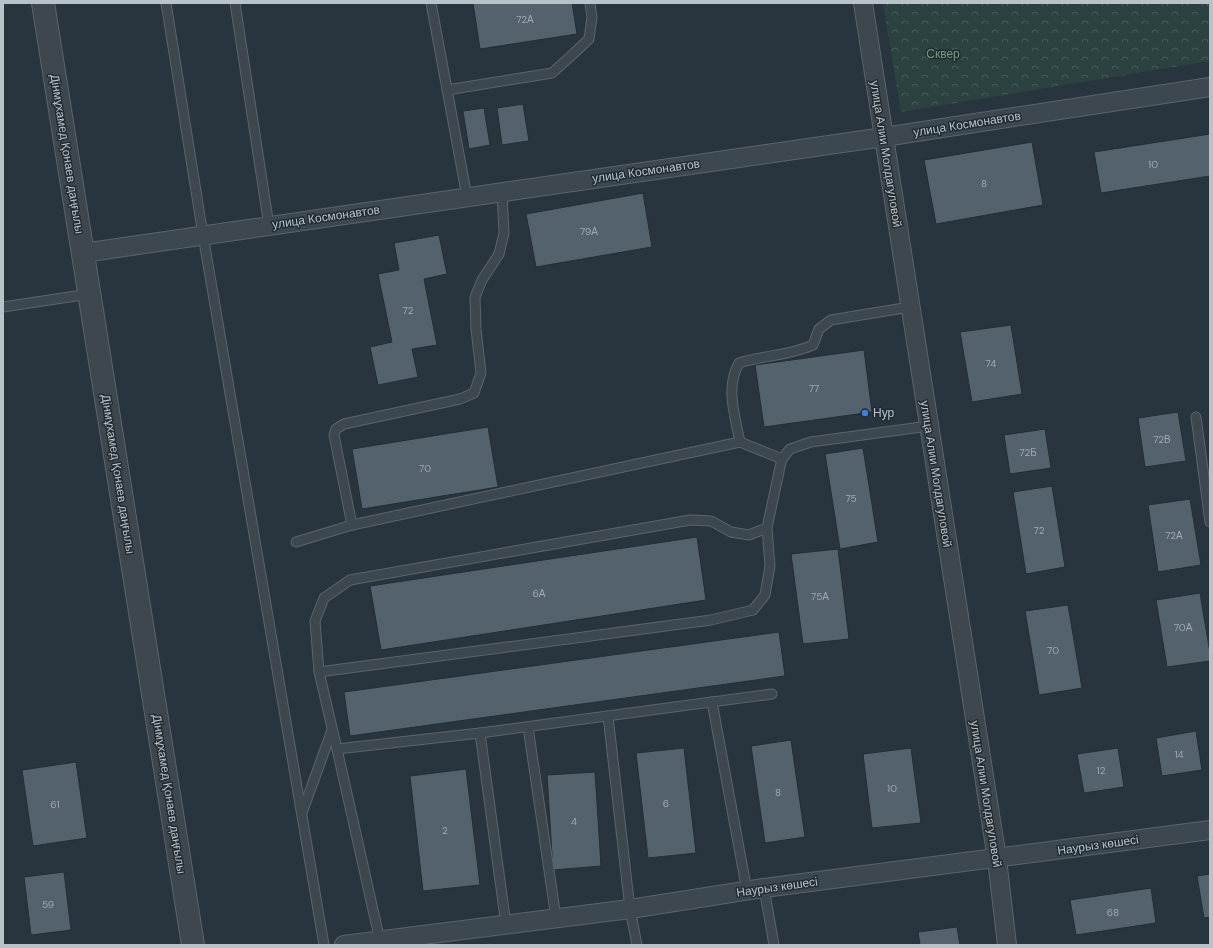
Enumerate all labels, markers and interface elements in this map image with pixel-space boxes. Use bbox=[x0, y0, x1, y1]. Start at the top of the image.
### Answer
house number: 72А bbox=[516, 13, 534, 26]
park label: Сквер bbox=[926, 46, 960, 62]
street label: Дінмұхамед Қонаев даңғылы bbox=[46, 73, 88, 235]
street label: улица Алии Молдагуловой bbox=[866, 79, 906, 229]
street label: улица Космонавтов bbox=[912, 108, 1022, 140]
street label: улица Космонавтов bbox=[591, 156, 701, 186]
house number: 10 bbox=[1148, 158, 1158, 171]
house number: 8 bbox=[981, 177, 987, 190]
street label: улица Космонавтов bbox=[271, 202, 381, 232]
house number: 79А bbox=[580, 225, 598, 238]
house number: 72 bbox=[403, 304, 414, 317]
house number: 74 bbox=[986, 357, 996, 370]
house number: 77 bbox=[809, 382, 819, 395]
street label: Дінмұхамед Қонаев даңғылы bbox=[97, 393, 139, 555]
street label: улица Алии Молдагуловой bbox=[916, 399, 956, 549]
place label: Нур bbox=[873, 405, 895, 421]
marker: Нур bbox=[860, 408, 870, 418]
house number: 72В bbox=[1153, 433, 1171, 446]
house number: 72Б bbox=[1019, 446, 1037, 459]
house number: 70 bbox=[419, 462, 431, 475]
house number: 75 bbox=[845, 492, 857, 505]
house number: 72 bbox=[1034, 524, 1045, 537]
house number: 72А bbox=[1165, 529, 1183, 542]
house number: 6А bbox=[533, 587, 546, 600]
house number: 75А bbox=[811, 590, 829, 603]
house number: 70А bbox=[1174, 621, 1193, 634]
house number: 70 bbox=[1047, 644, 1059, 657]
street label: Дінмұхамед Қонаев даңғылы bbox=[148, 713, 190, 875]
street label: улица Алии Молдагуловой bbox=[966, 719, 1006, 869]
house number: 14 bbox=[1174, 748, 1184, 761]
house number: 12 bbox=[1097, 764, 1106, 777]
house number: 10 bbox=[887, 782, 897, 795]
house number: 8 bbox=[775, 786, 781, 799]
house number: 6 bbox=[663, 797, 669, 810]
house number: 61 bbox=[50, 798, 60, 811]
house number: 4 bbox=[571, 815, 577, 828]
house number: 2 bbox=[442, 824, 448, 837]
street label: Наурыз көшесі bbox=[1056, 831, 1140, 859]
street label: Наурыз көшесі bbox=[735, 873, 819, 901]
house number: 59 bbox=[42, 898, 54, 911]
house number: 68 bbox=[1107, 906, 1119, 919]

